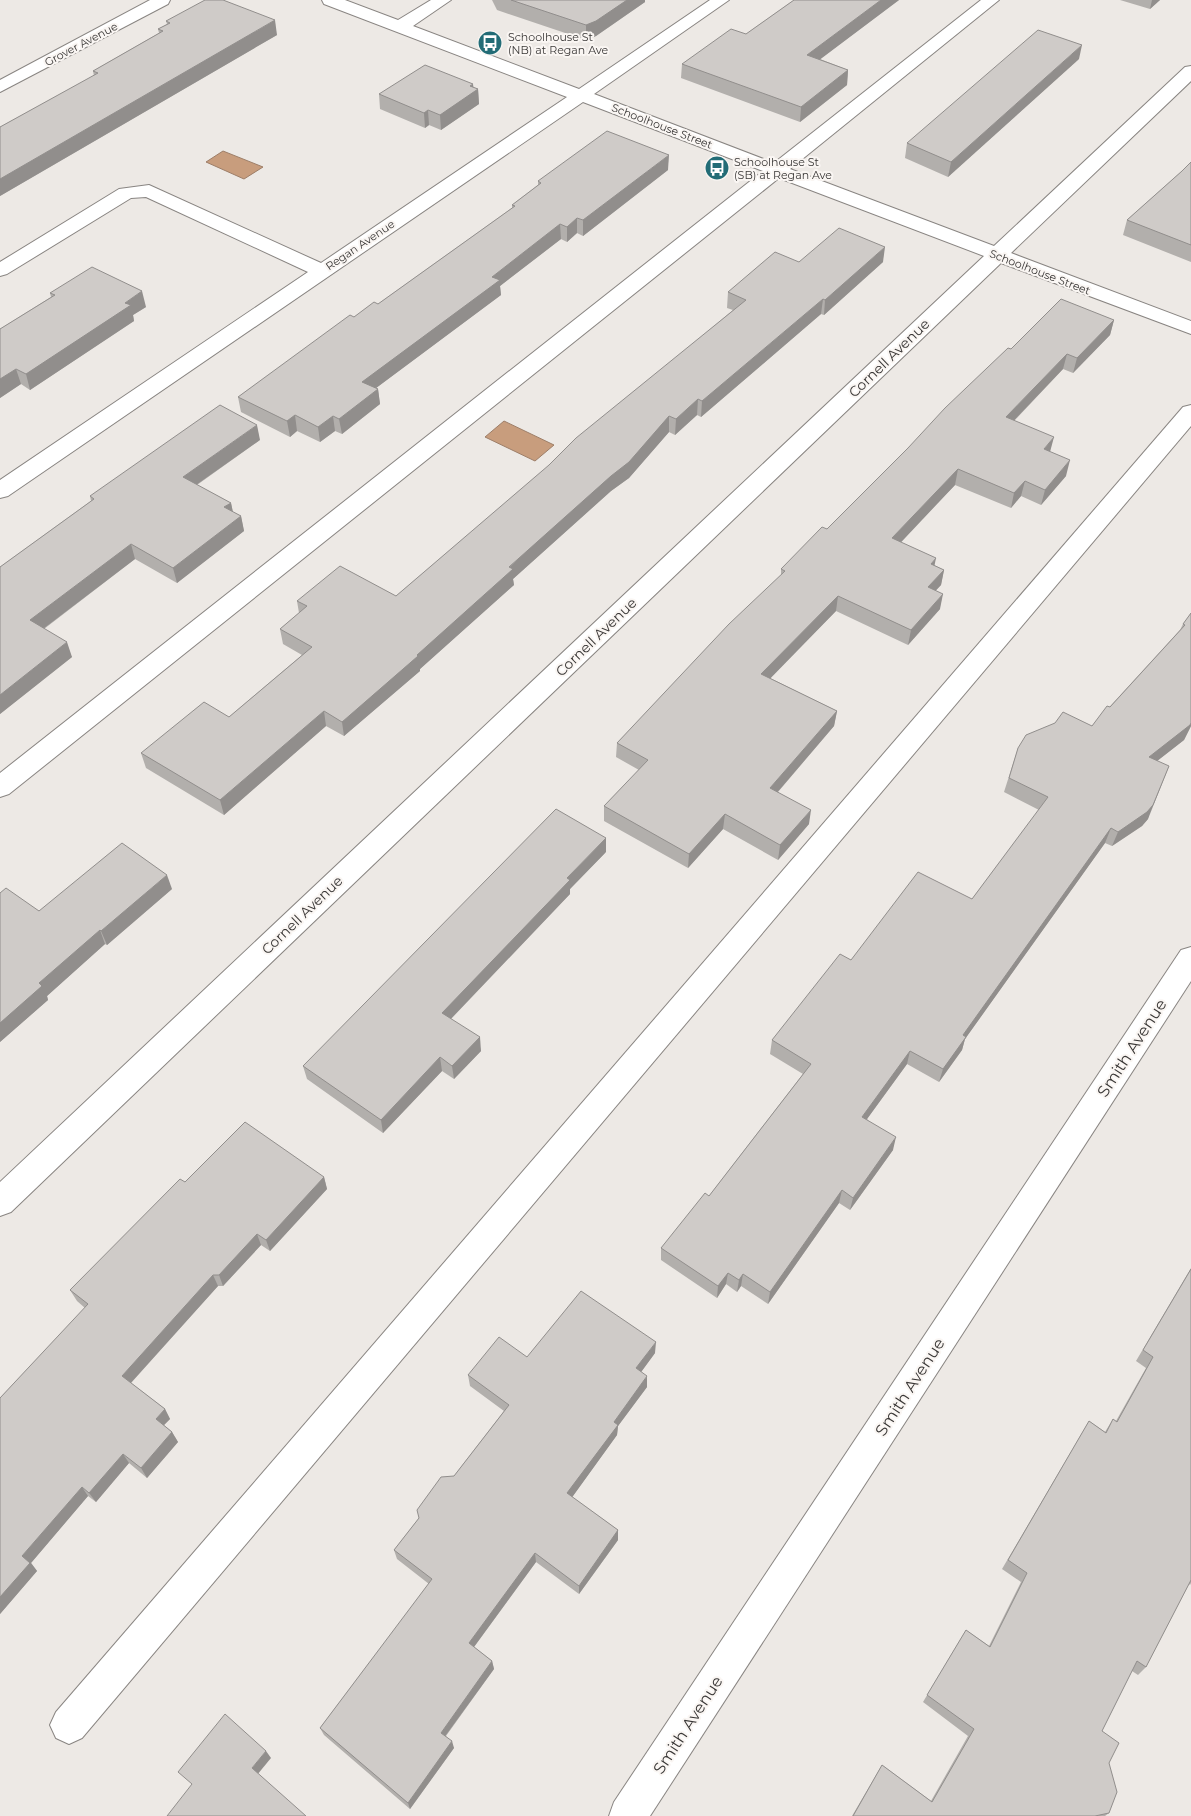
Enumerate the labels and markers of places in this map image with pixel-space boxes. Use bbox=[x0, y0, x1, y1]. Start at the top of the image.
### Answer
bus stop icon: Schoolhouse St (NB) at Regan Ave bbox=[477, 30, 503, 56]
place label: Schoolhouse St (NB) at Regan Ave bbox=[508, 30, 609, 57]
bus stop icon: Schoolhouse St (SB) at Regan Ave bbox=[704, 155, 730, 181]
place label: Schoolhouse St (SB) at Regan Ave bbox=[734, 155, 832, 182]

